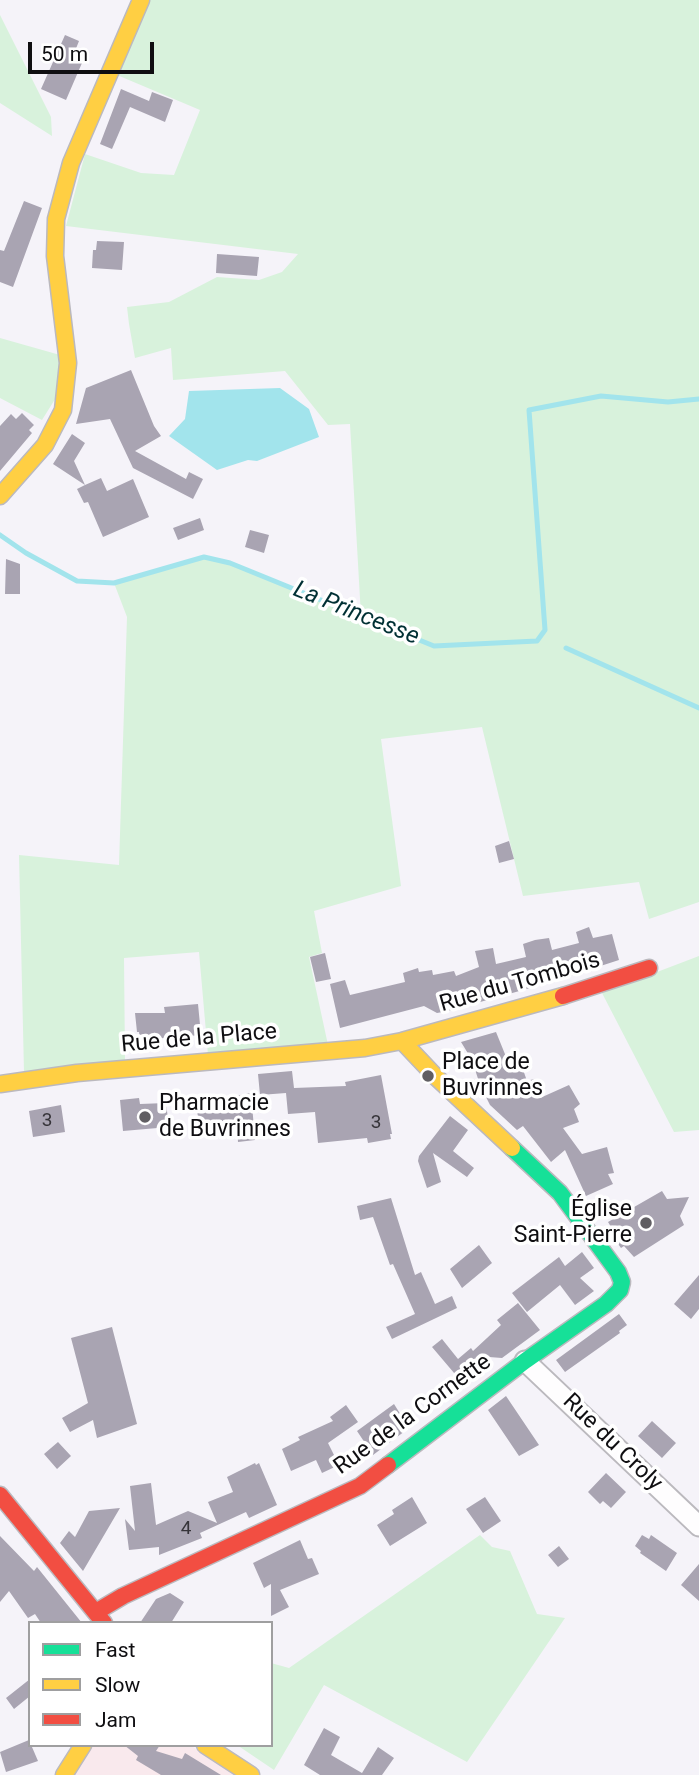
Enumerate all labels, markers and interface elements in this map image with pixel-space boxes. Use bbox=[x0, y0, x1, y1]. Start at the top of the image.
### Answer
scale bar bbox=[32, 28, 158, 72]
text: 50 m bbox=[41, 42, 88, 66]
water label: La Princesse bbox=[289, 576, 423, 652]
street label: Rue du Tombois bbox=[437, 947, 603, 1019]
street label: Rue de la Place bbox=[120, 1018, 278, 1060]
place label: Place de Buvrinnes bbox=[442, 1049, 543, 1103]
marker: Place de Buvrinnes bbox=[420, 1068, 436, 1084]
place label: Pharmacie de Buvrinnes bbox=[159, 1090, 291, 1144]
marker: Pharmacie de Buvrinnes bbox=[137, 1109, 153, 1125]
house number: 3 bbox=[42, 1110, 52, 1132]
house number: 3 bbox=[371, 1112, 381, 1134]
place label: Église Saint-Pierre bbox=[514, 1196, 632, 1250]
marker: Église Saint-Pierre bbox=[638, 1215, 654, 1231]
street label: Rue de la Cornette bbox=[329, 1349, 497, 1481]
street label: Rue du Croly bbox=[556, 1389, 668, 1497]
house number: 4 bbox=[181, 1518, 191, 1540]
legend bbox=[28, 1621, 273, 1747]
text: Fast bbox=[95, 1638, 135, 1662]
text: Slow bbox=[95, 1673, 140, 1697]
text: Jam bbox=[95, 1708, 136, 1732]

